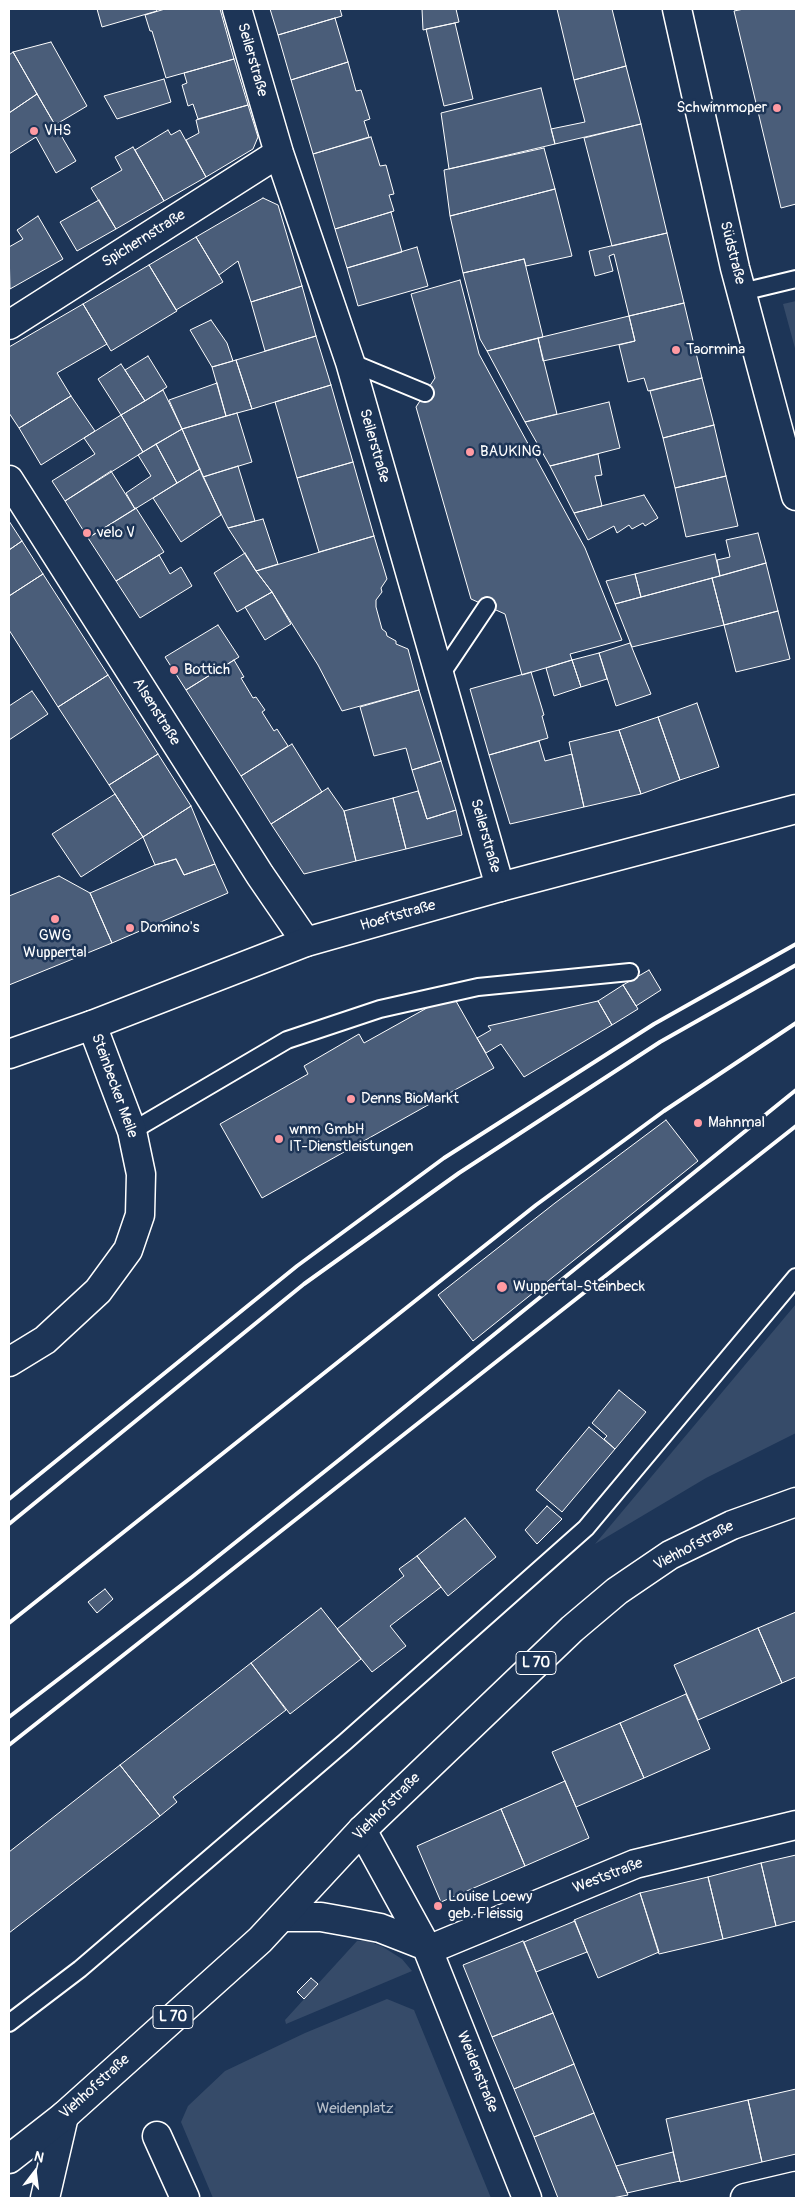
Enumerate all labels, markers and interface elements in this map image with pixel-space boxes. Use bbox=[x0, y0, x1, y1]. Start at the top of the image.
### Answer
street label: Seilerstraße bbox=[233, 21, 271, 99]
place label: Schwimmoper bbox=[676, 99, 767, 117]
marker: Schwimmoper bbox=[771, 102, 783, 114]
place label: VHS bbox=[44, 122, 71, 140]
marker: VHS bbox=[28, 125, 40, 137]
street label: Spichernstraße bbox=[99, 206, 189, 272]
street label: Südstraße bbox=[715, 220, 749, 286]
place label: Taormina bbox=[686, 341, 745, 359]
marker: Taormina bbox=[670, 344, 682, 356]
street label: Seilerstraße bbox=[355, 407, 393, 485]
place label: BAUKING bbox=[480, 443, 542, 461]
marker: BAUKING bbox=[464, 446, 476, 458]
place label: velo V bbox=[97, 524, 135, 542]
marker: velo V bbox=[81, 527, 93, 539]
place label: Bottich bbox=[184, 661, 230, 679]
marker: Bottich bbox=[168, 664, 180, 676]
street label: Alsenstraße bbox=[128, 675, 184, 749]
street label: Seilerstraße bbox=[466, 797, 504, 875]
street label: Hoeftstraße bbox=[358, 897, 438, 935]
marker: GWG Wuppertal bbox=[49, 913, 61, 925]
place label: Domino's bbox=[140, 919, 199, 937]
marker: Domino's bbox=[124, 922, 136, 934]
place label: GWG Wuppertal bbox=[23, 927, 87, 962]
street label: Steinbecker Meile bbox=[87, 1031, 141, 1141]
place label: Denns BioMarkt bbox=[361, 1090, 459, 1108]
marker: Denns BioMarkt bbox=[345, 1093, 357, 1105]
place label: Mahnmal bbox=[708, 1114, 765, 1132]
marker: Mahnmal bbox=[692, 1117, 704, 1129]
place label: wnm GmbH IT-Dienstleistungen bbox=[289, 1121, 414, 1156]
marker: wnm GmbH IT-Dienstleistungen bbox=[273, 1133, 285, 1145]
place label: Wuppertal-Steinbeck bbox=[513, 1278, 645, 1296]
marker: Wuppertal-Steinbeck bbox=[495, 1280, 509, 1294]
street label: Viehhofstraße bbox=[651, 1517, 737, 1575]
road number: L 70 bbox=[516, 1652, 556, 1675]
street label: Viehhofstraße bbox=[350, 1770, 424, 1844]
street label: Weststraße bbox=[570, 1854, 646, 1898]
place label: Louise Loewy geb. Fleissig bbox=[448, 1888, 533, 1923]
marker: Louise Loewy geb. Fleissig bbox=[432, 1900, 444, 1912]
road number: L 70 bbox=[153, 2005, 193, 2028]
street label: Weidenstraße bbox=[452, 2029, 502, 2115]
street label: Viehhofstraße bbox=[56, 2051, 134, 2123]
park label: Weidenplatz bbox=[317, 2100, 393, 2118]
north arrow bbox=[10, 2147, 60, 2197]
text: N bbox=[32, 2148, 46, 2166]

